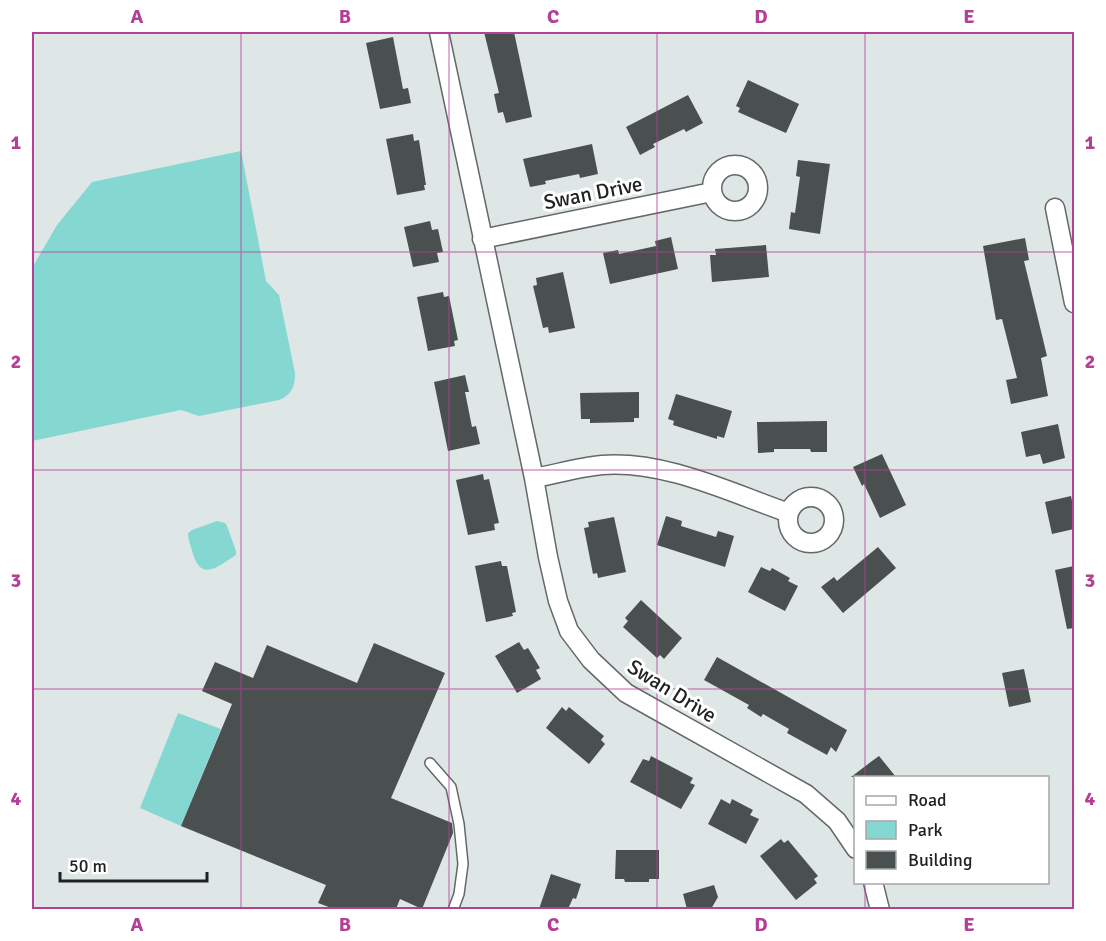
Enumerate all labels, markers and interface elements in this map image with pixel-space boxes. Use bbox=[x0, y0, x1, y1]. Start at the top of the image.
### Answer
text: A bbox=[131, 4, 144, 29]
text: B bbox=[339, 4, 351, 29]
text: C bbox=[547, 4, 559, 29]
text: D bbox=[754, 4, 768, 29]
text: E bbox=[963, 4, 975, 29]
text: 1 bbox=[11, 130, 22, 155]
text: 1 bbox=[1085, 130, 1096, 155]
street label: Swan Drive bbox=[541, 171, 645, 215]
text: 2 bbox=[11, 349, 21, 374]
text: 2 bbox=[1085, 349, 1095, 374]
text: 3 bbox=[11, 568, 21, 593]
text: 3 bbox=[1085, 568, 1095, 593]
street label: Swan Drive bbox=[623, 653, 721, 729]
legend bbox=[854, 776, 1049, 884]
text: 4 bbox=[11, 786, 22, 811]
text: 4 bbox=[1085, 786, 1096, 811]
text: Road bbox=[908, 789, 947, 811]
text: Park bbox=[908, 819, 943, 841]
scale bar bbox=[60, 845, 207, 883]
text: Building bbox=[908, 849, 972, 871]
text: 50 m bbox=[69, 855, 107, 877]
text: A bbox=[131, 912, 144, 937]
text: B bbox=[339, 912, 351, 937]
text: C bbox=[547, 912, 559, 937]
text: D bbox=[754, 912, 768, 937]
text: E bbox=[963, 912, 975, 937]

